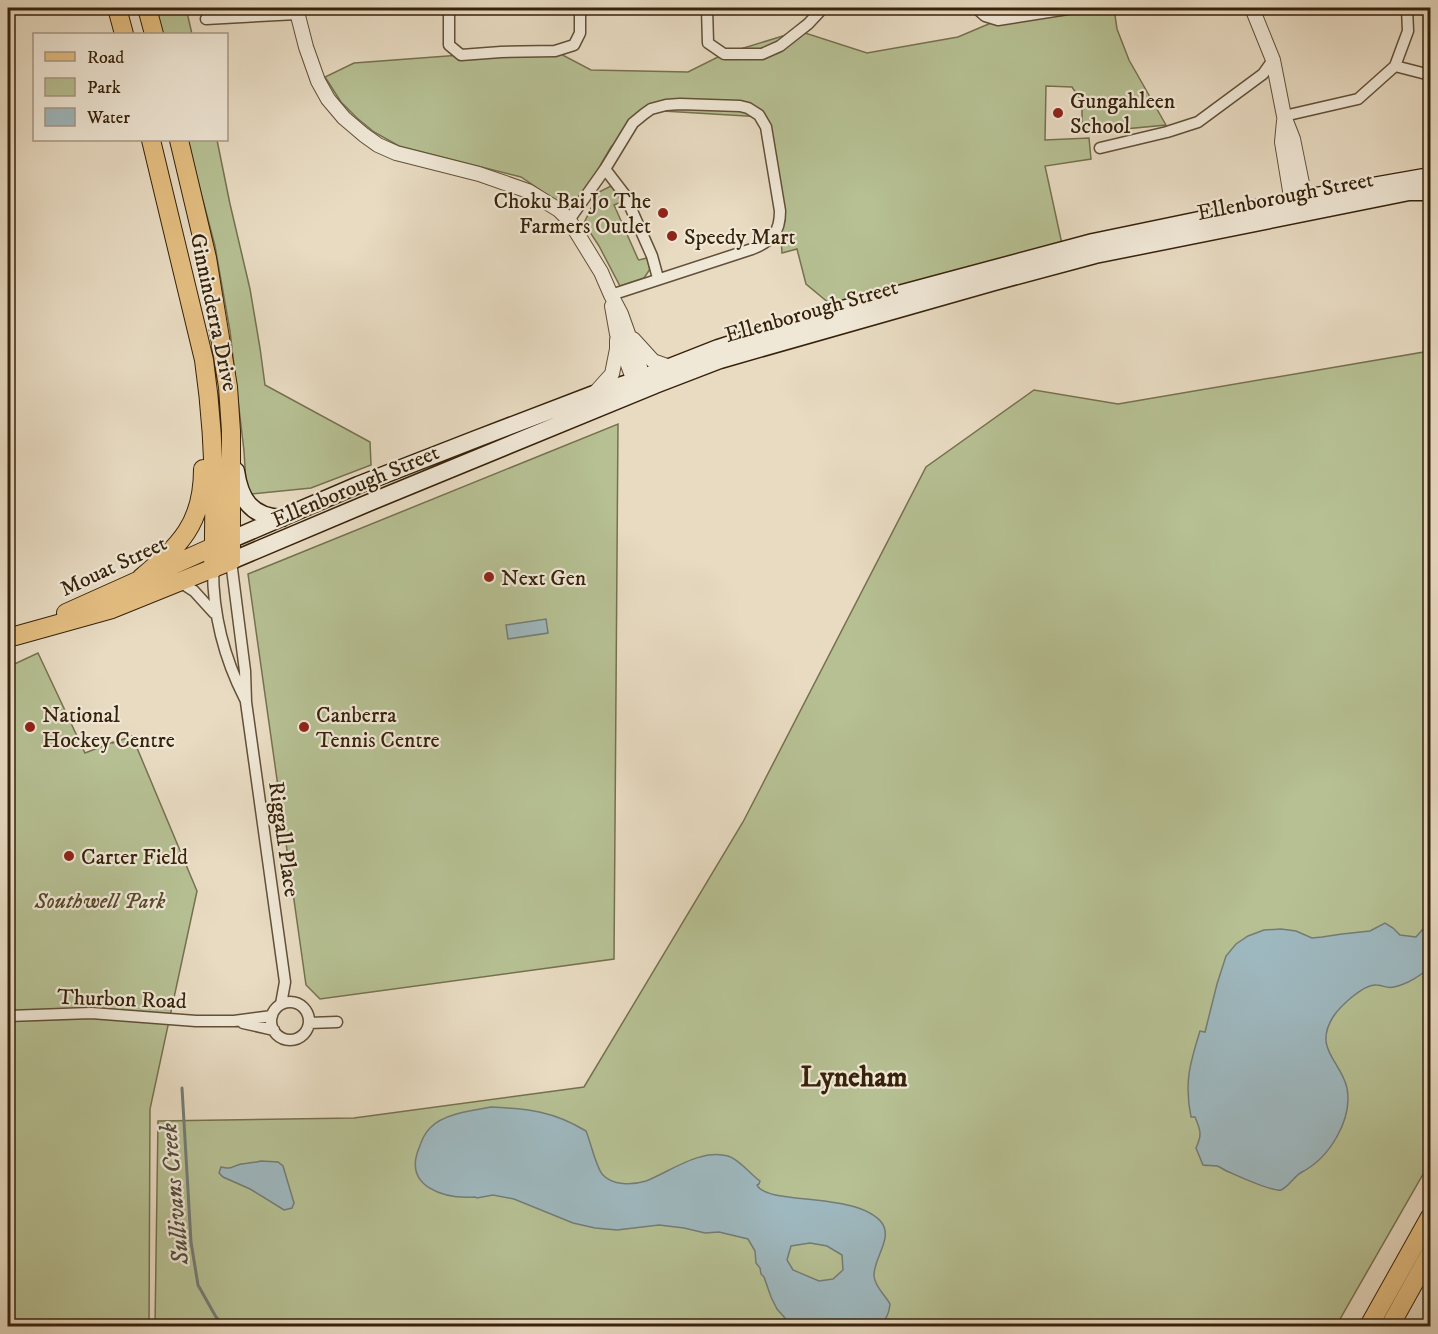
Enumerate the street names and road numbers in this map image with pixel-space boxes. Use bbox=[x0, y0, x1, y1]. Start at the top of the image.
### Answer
street label: Ellenborough Street bbox=[1195, 166, 1376, 227]
street label: Ginninderra Drive bbox=[184, 231, 243, 394]
street label: Ellenborough Street bbox=[722, 274, 901, 349]
street label: Ellenborough Street bbox=[268, 439, 443, 534]
street label: Mouat Street bbox=[56, 530, 171, 603]
street label: Riggall Place bbox=[262, 780, 305, 899]
street label: Thurbon Road bbox=[57, 984, 187, 1015]

